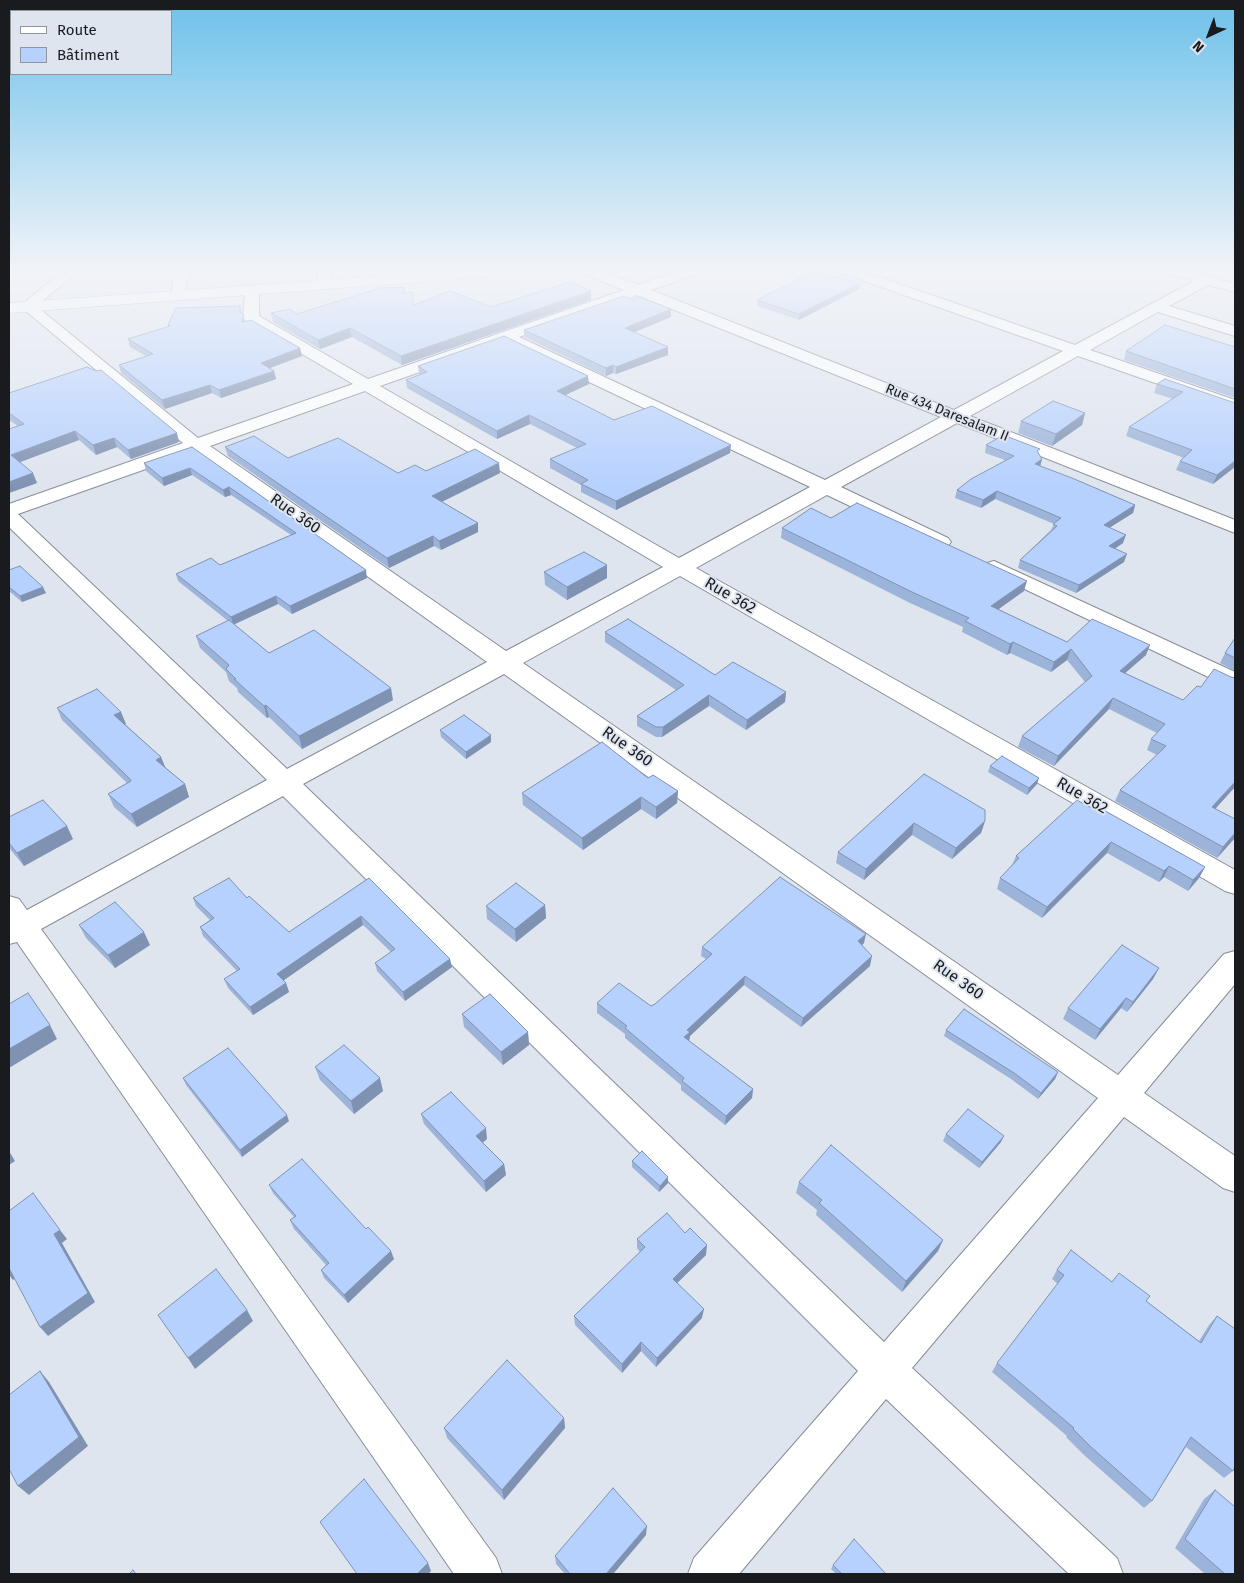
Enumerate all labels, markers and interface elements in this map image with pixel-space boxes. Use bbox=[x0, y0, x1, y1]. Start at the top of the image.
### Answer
legend bbox=[10, 10, 172, 75]
north arrow bbox=[1184, 10, 1234, 60]
text: Route bbox=[57, 21, 97, 39]
text: N bbox=[1189, 37, 1208, 56]
text: Bâtiment bbox=[57, 46, 119, 64]
street label: Rue 434 Daresalam II bbox=[883, 381, 1011, 445]
street label: Rue 360 bbox=[266, 490, 324, 538]
street label: Rue 362 bbox=[701, 574, 759, 618]
street label: Rue 360 bbox=[598, 723, 656, 771]
street label: Rue 362 bbox=[1053, 774, 1111, 818]
street label: Rue 360 bbox=[929, 956, 987, 1004]

